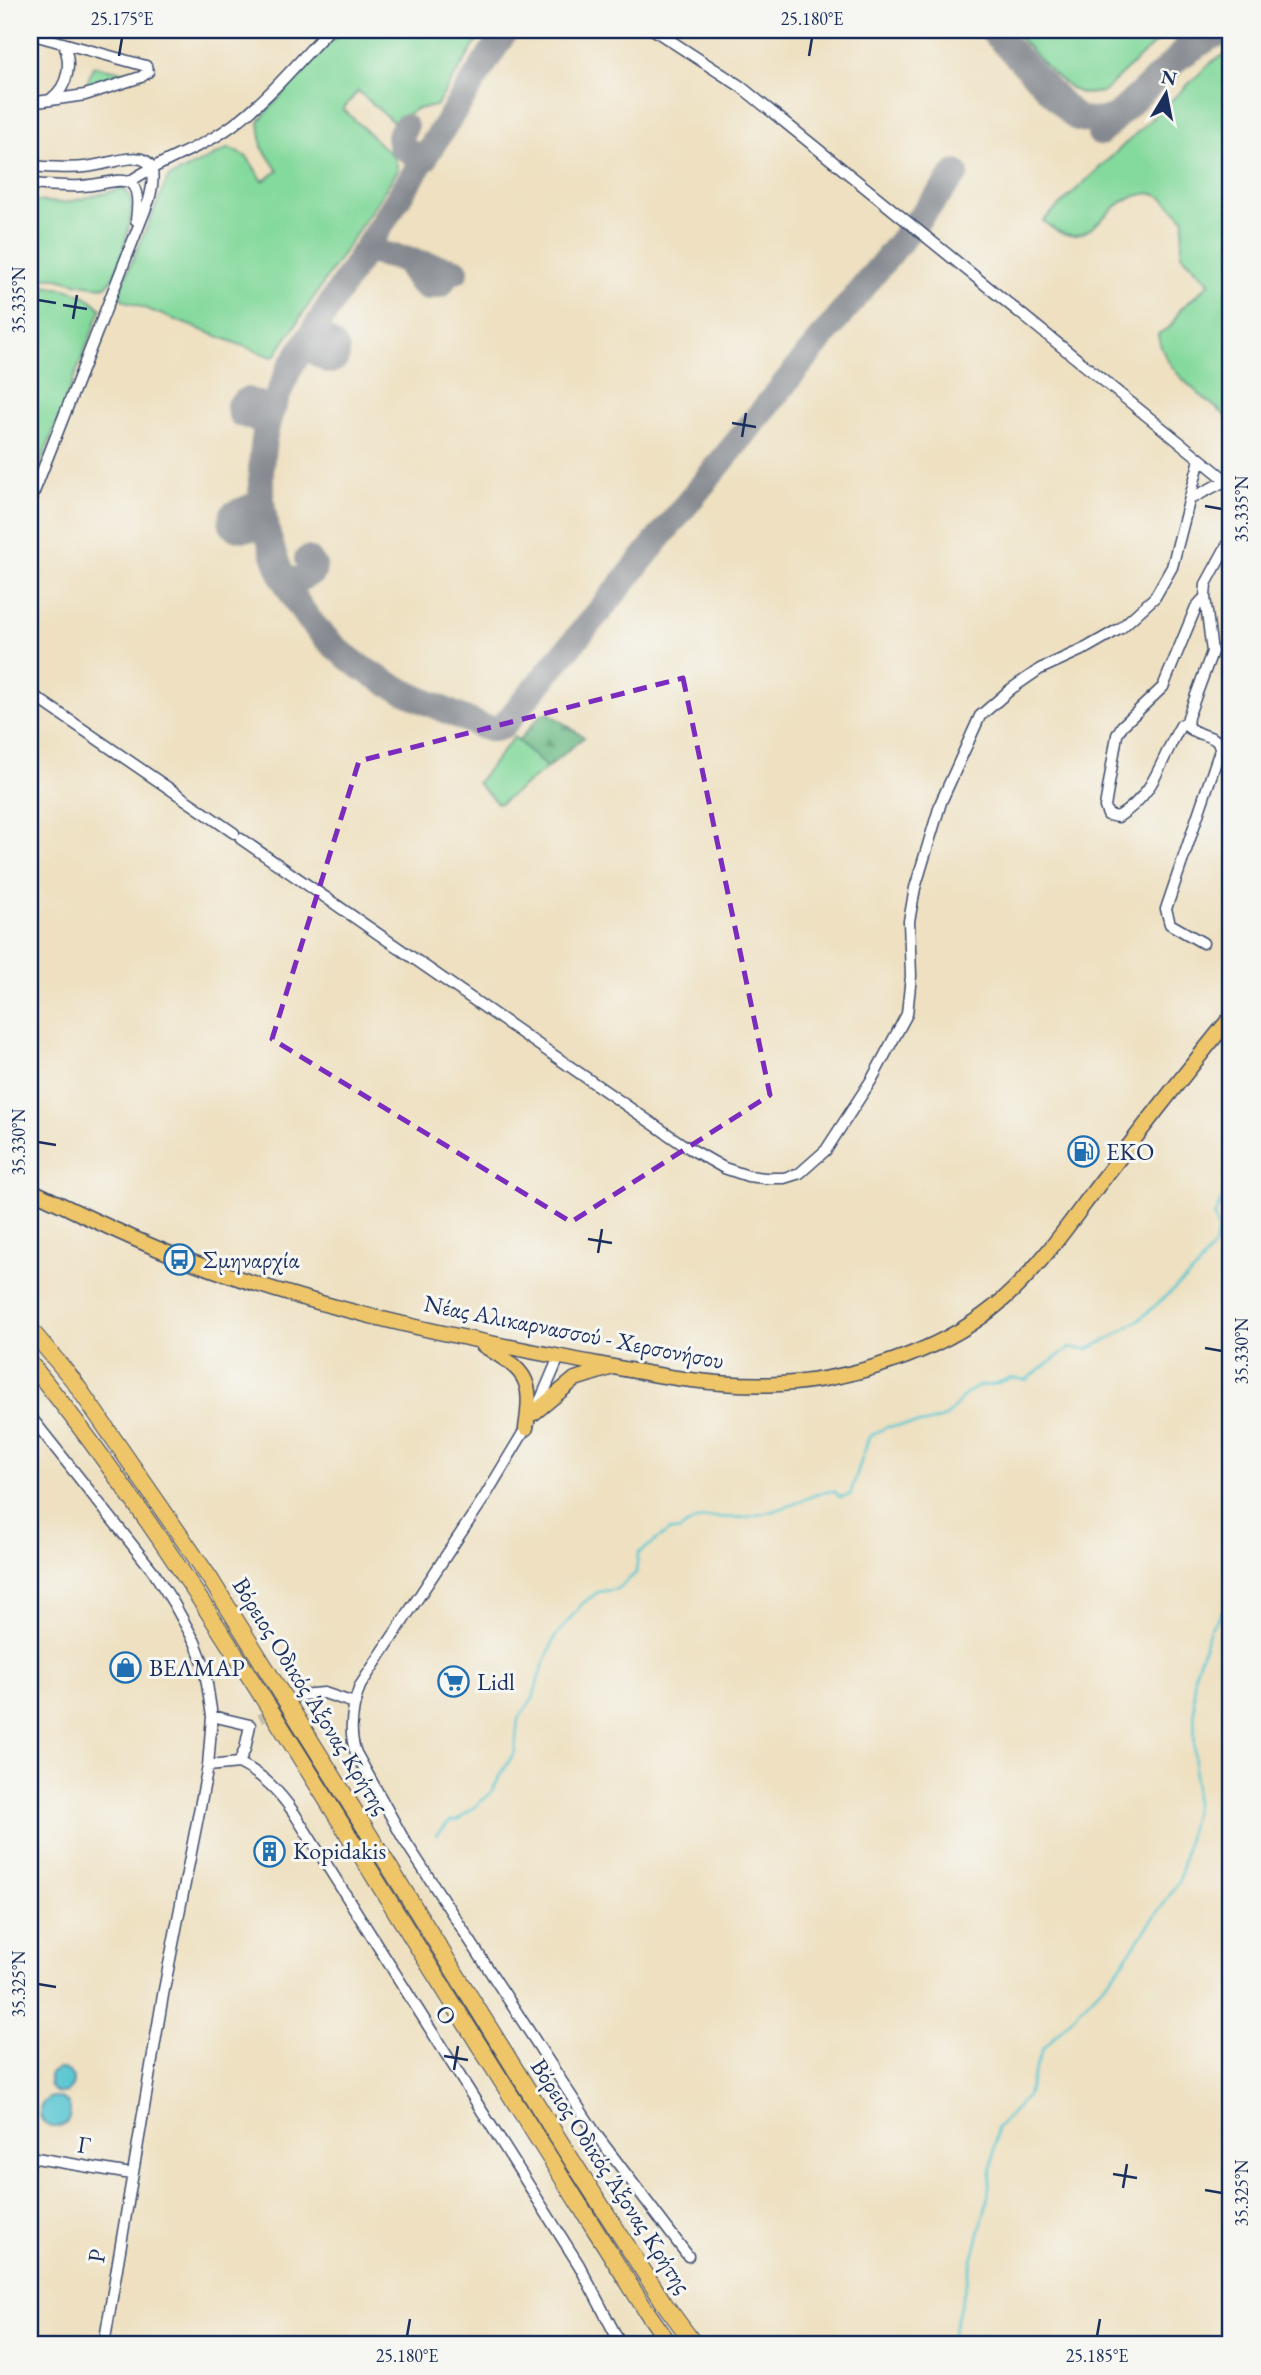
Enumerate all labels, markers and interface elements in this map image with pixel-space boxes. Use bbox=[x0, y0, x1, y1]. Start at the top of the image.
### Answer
text: 25.175°E bbox=[91, 7, 153, 30]
text: 25.180°E bbox=[781, 7, 843, 30]
north arrow bbox=[1132, 60, 1202, 130]
text: N bbox=[1159, 64, 1179, 92]
text: 35.335°N bbox=[7, 266, 30, 333]
text: 35.335°N bbox=[1230, 475, 1253, 542]
text: 35.330°N bbox=[7, 1108, 30, 1175]
fuel station icon: EKO bbox=[1066, 1135, 1100, 1169]
place label: EKO bbox=[1106, 1136, 1154, 1167]
bus stop icon: Σμηναρχία bbox=[163, 1243, 197, 1277]
place label: Σμηναρχία bbox=[203, 1244, 299, 1275]
street label: Νέας Αλικαρνασσού - Χερσονήσου bbox=[421, 1287, 727, 1376]
text: 35.330°N bbox=[1230, 1317, 1253, 1384]
street label: Βόρειος Οδικός Άξονας Κρήτης bbox=[226, 1571, 397, 1820]
shop icon: ΒΕΛΜΑΡ bbox=[109, 1651, 143, 1685]
place label: ΒΕΛΜΑΡ bbox=[149, 1652, 245, 1683]
supermarket icon: Lidl bbox=[437, 1665, 471, 1699]
place label: Lidl bbox=[477, 1666, 515, 1697]
building icon: Kopidakis bbox=[253, 1834, 287, 1868]
place label: Kopidakis bbox=[293, 1835, 386, 1866]
text: 35.325°N bbox=[7, 1950, 30, 2017]
street label: Ο bbox=[428, 1999, 464, 2031]
street label: Βόρειος Οδικός Άξονας Κρήτης bbox=[524, 2052, 699, 2299]
street label: Γ bbox=[76, 2128, 93, 2161]
text: 35.325°N bbox=[1230, 2159, 1253, 2226]
street label: Ρ bbox=[80, 2247, 113, 2265]
text: 25.180°E bbox=[376, 2344, 438, 2367]
text: 25.185°E bbox=[1066, 2344, 1128, 2367]

